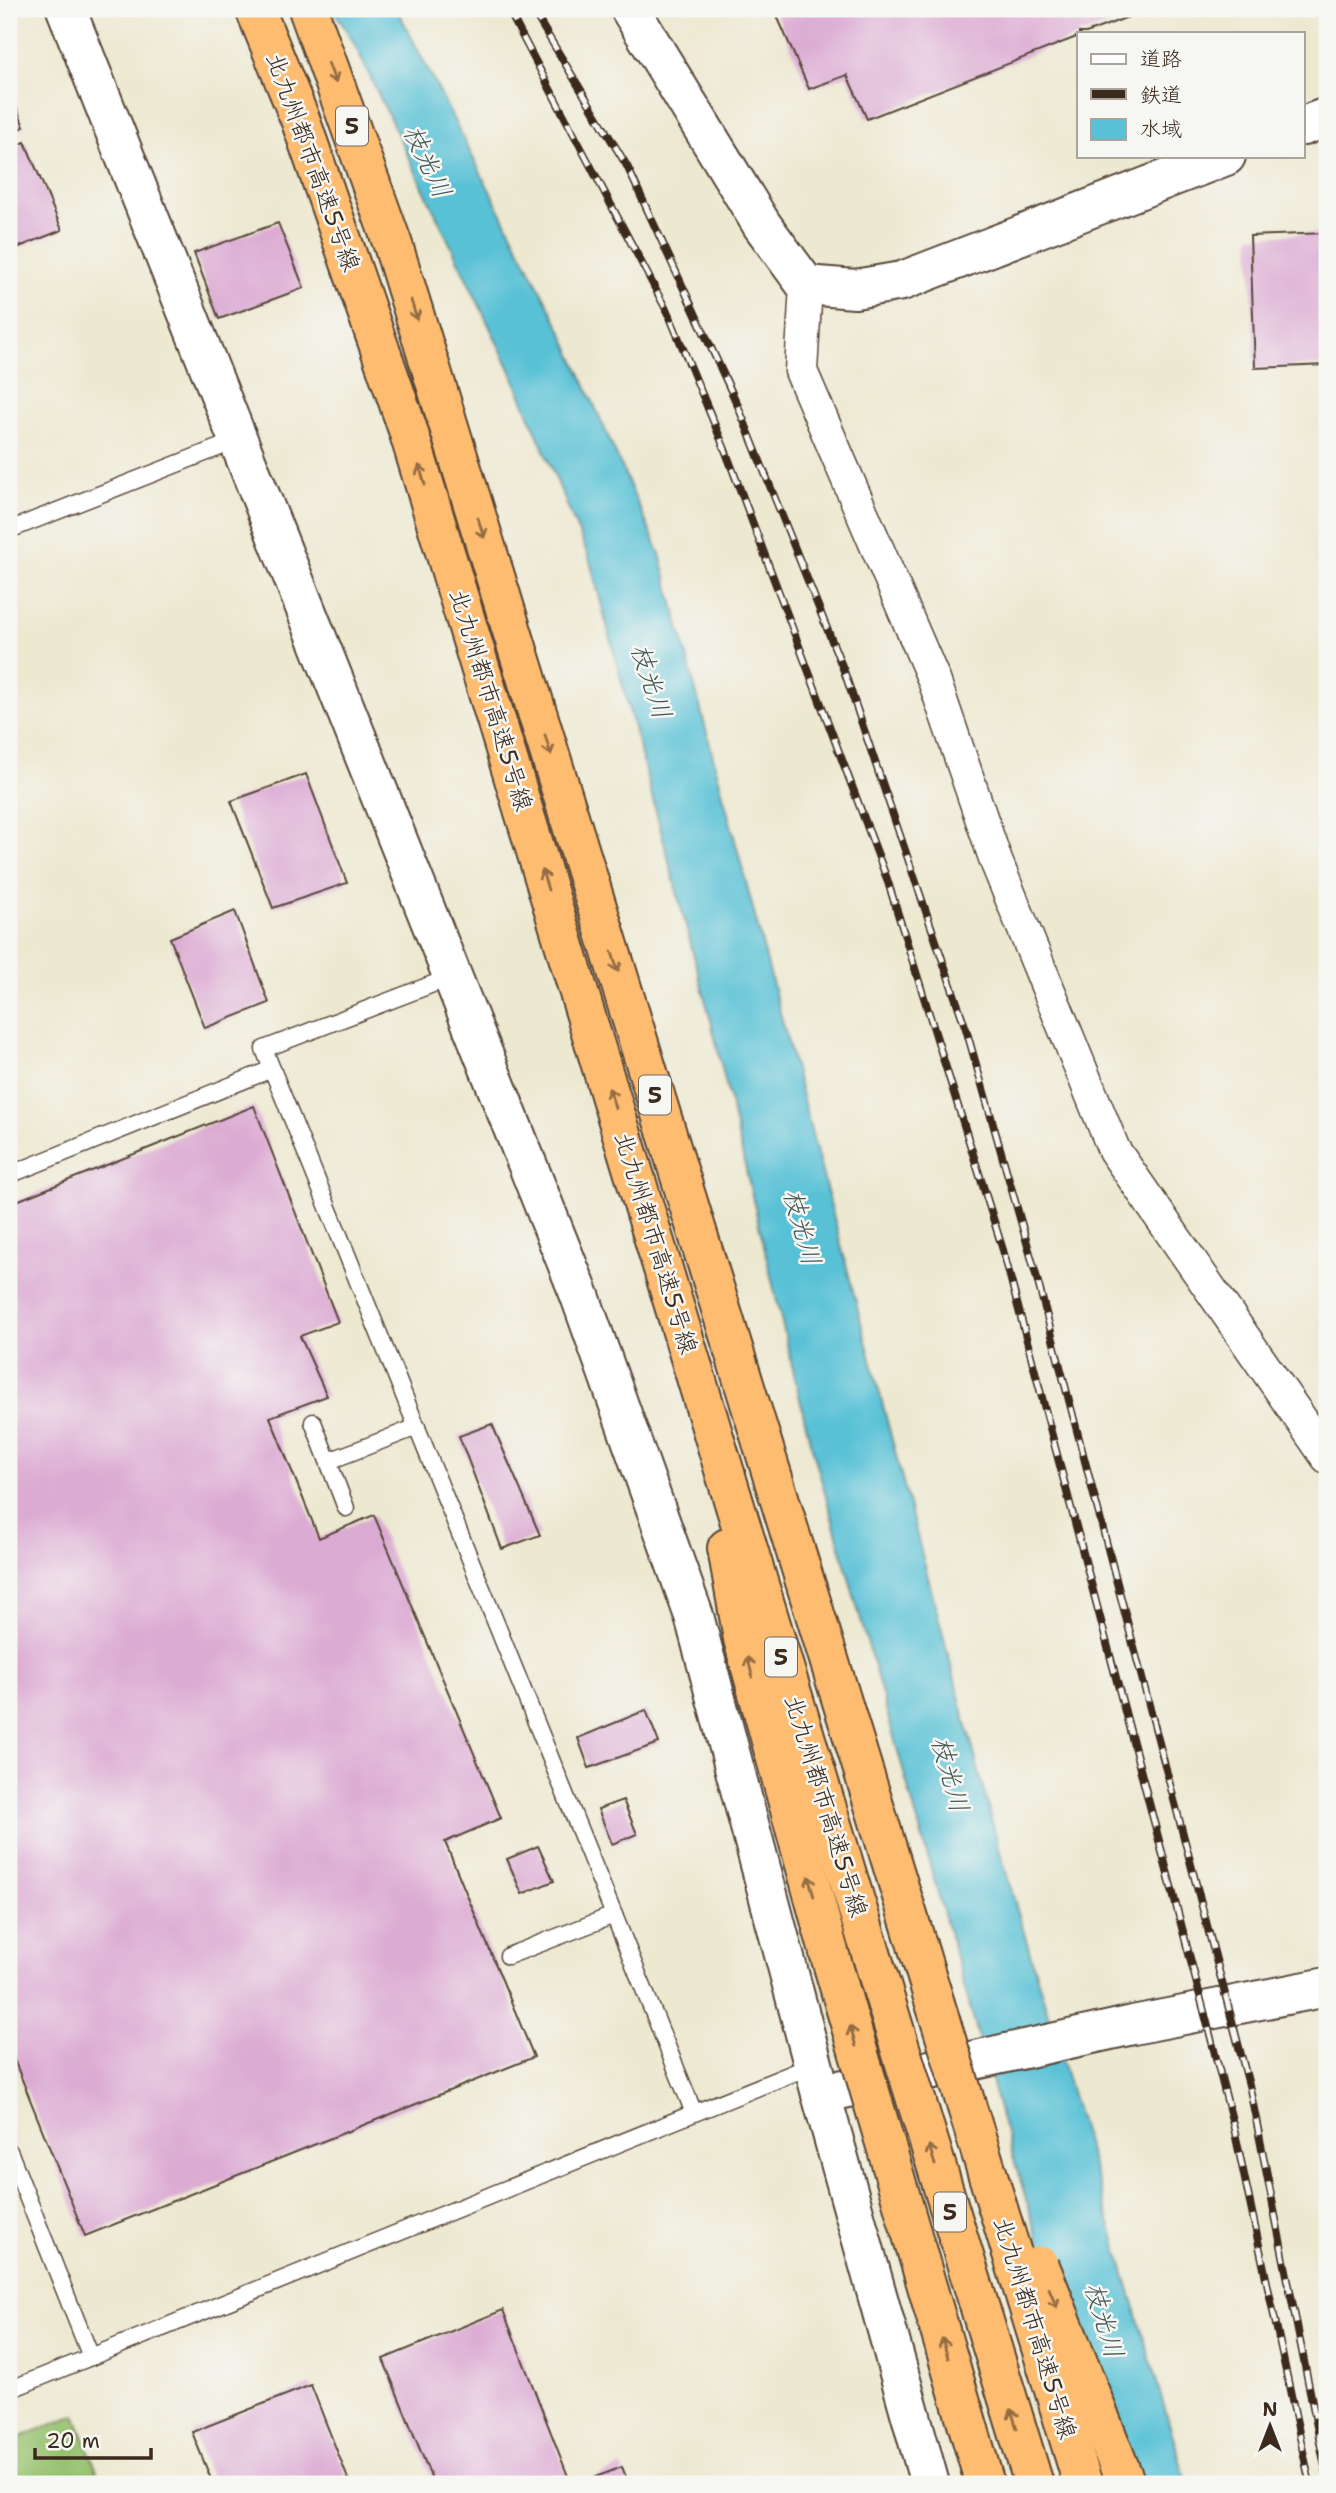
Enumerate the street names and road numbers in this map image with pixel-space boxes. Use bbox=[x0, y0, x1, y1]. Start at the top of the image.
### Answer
street label: 北九州都市高速5号線 bbox=[259, 48, 367, 276]
road number: 5 bbox=[336, 106, 368, 146]
street label: 北九州都市高速5号線 bbox=[442, 585, 540, 815]
road number: 5 bbox=[639, 1076, 671, 1114]
street label: 北九州都市高速5号線 bbox=[607, 1128, 705, 1358]
road number: 5 bbox=[765, 1638, 797, 1676]
street label: 北九州都市高速5号線 bbox=[777, 1691, 875, 1921]
road number: 5 bbox=[934, 2192, 966, 2232]
street label: 北九州都市高速5号線 bbox=[986, 2213, 1084, 2443]

